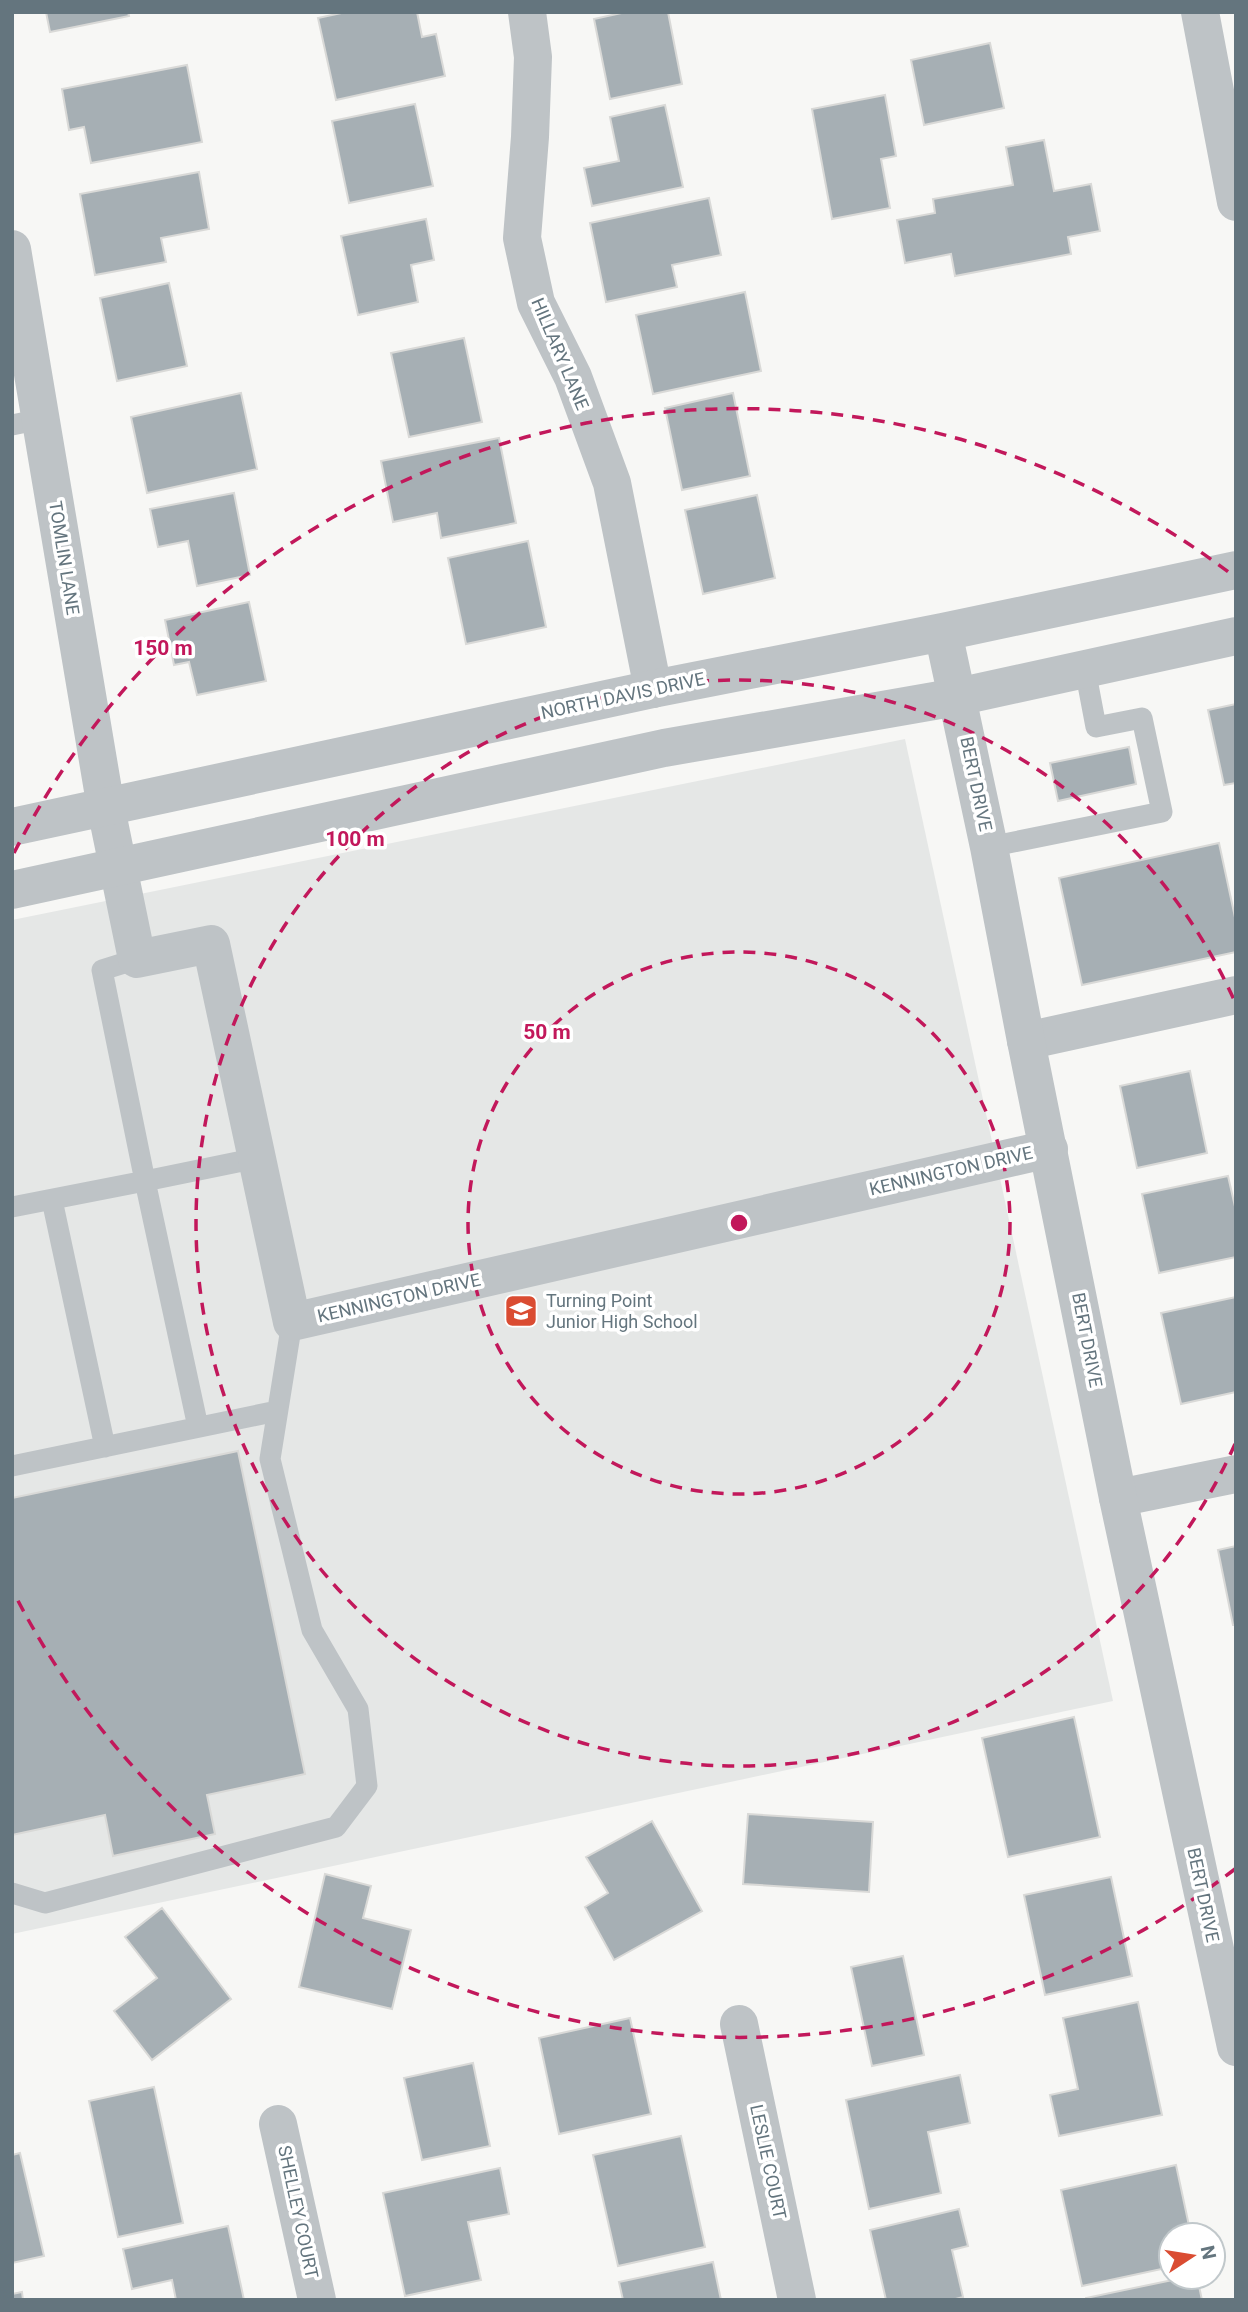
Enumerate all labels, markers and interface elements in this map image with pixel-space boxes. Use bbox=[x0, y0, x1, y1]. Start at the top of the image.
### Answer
street label: HILLARY LANE bbox=[527, 295, 594, 413]
street label: TOMLIN LANE bbox=[45, 499, 84, 616]
text: 150 m bbox=[133, 636, 193, 660]
street label: NORTH DAVIS DRIVE bbox=[539, 668, 707, 723]
street label: BERT DRIVE bbox=[956, 735, 997, 833]
text: 100 m bbox=[325, 827, 385, 851]
text: 50 m bbox=[523, 1020, 571, 1044]
street label: KENNINGTON DRIVE bbox=[867, 1142, 1035, 1200]
centre of rings bbox=[727, 1211, 751, 1235]
street label: KENNINGTON DRIVE bbox=[315, 1269, 483, 1327]
place label: Turning Point Junior High School bbox=[546, 1290, 698, 1332]
street label: BERT DRIVE bbox=[1068, 1291, 1107, 1389]
school or university icon: Turning Point Junior High School bbox=[502, 1292, 540, 1330]
street label: BERT DRIVE bbox=[1183, 1846, 1224, 1944]
street label: LESLIE COURT bbox=[746, 2103, 791, 2221]
street label: SHELLEY COURT bbox=[274, 2143, 323, 2281]
north arrow bbox=[1157, 2221, 1227, 2291]
text: N bbox=[1195, 2244, 1221, 2262]

